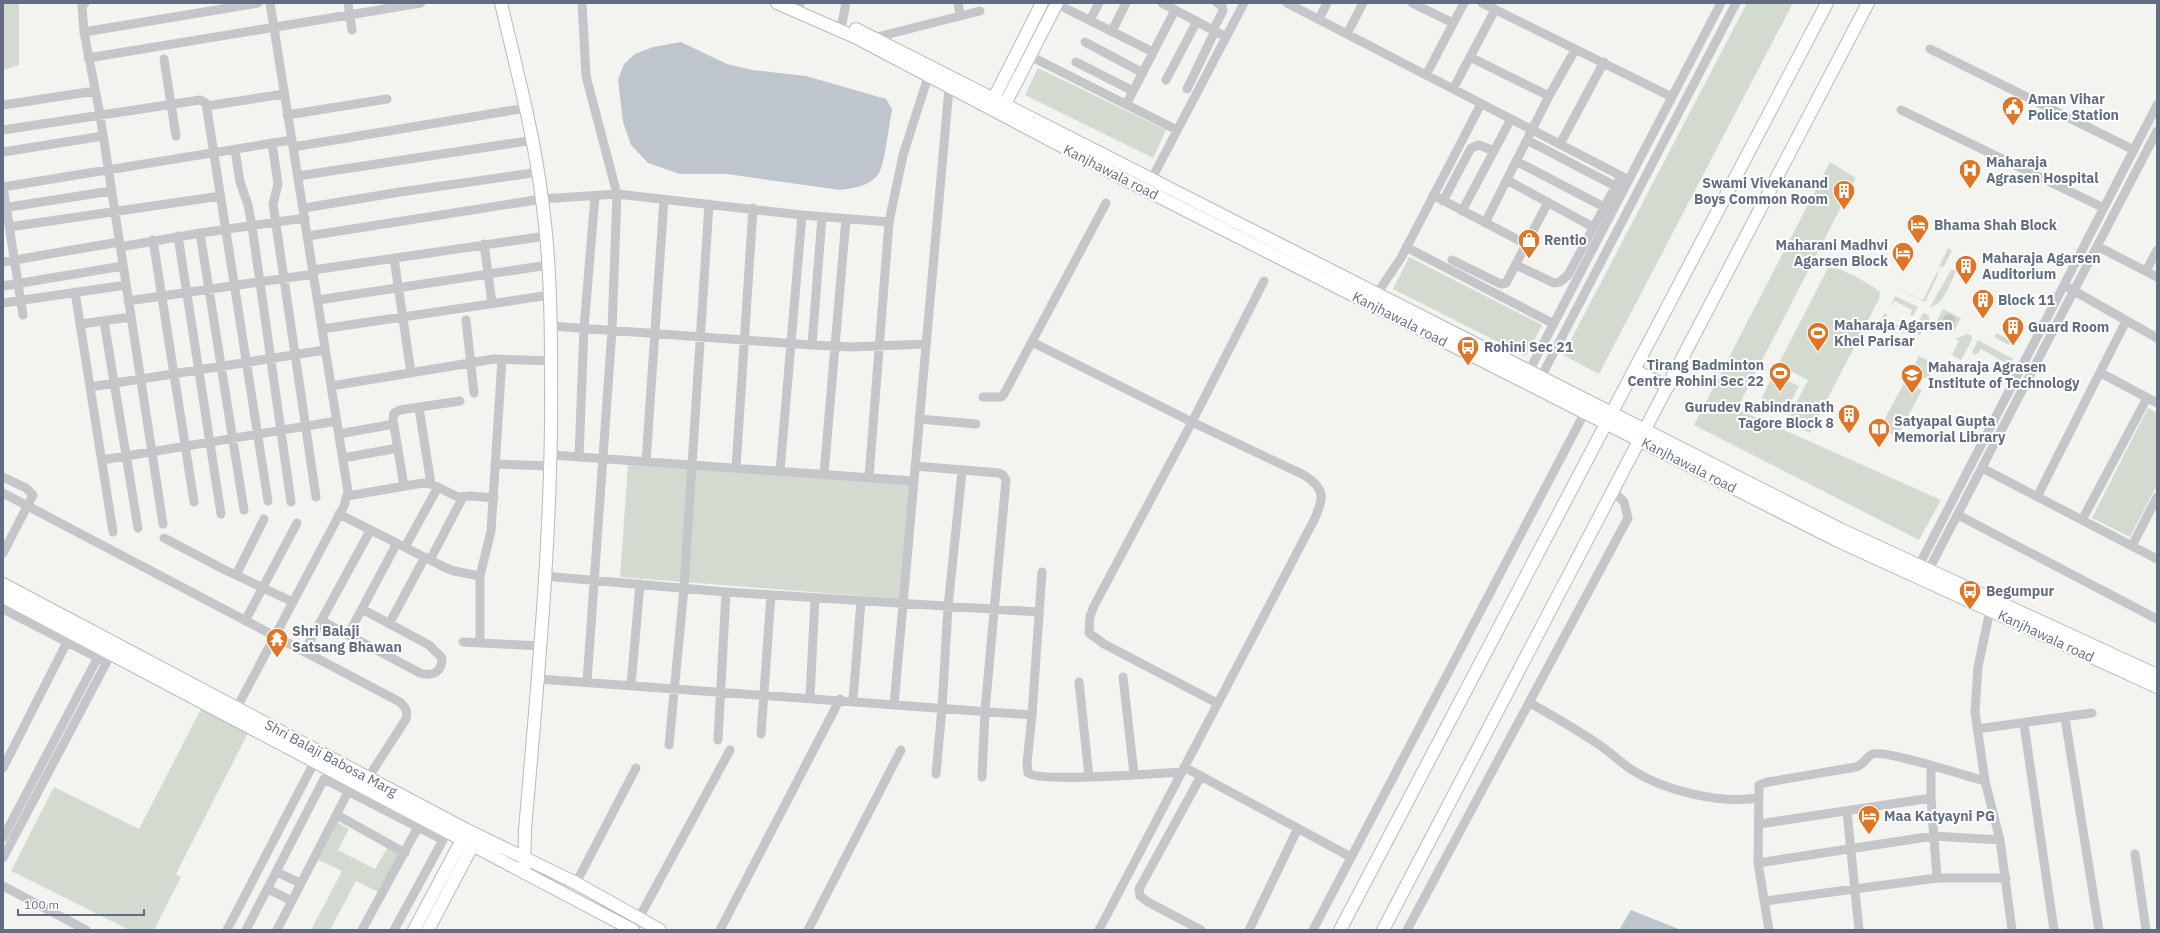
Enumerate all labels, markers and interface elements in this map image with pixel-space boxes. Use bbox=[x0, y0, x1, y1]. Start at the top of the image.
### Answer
place label: Aman Vihar Police Station bbox=[2028, 90, 2119, 124]
public building icon: Aman Vihar Police Station bbox=[2000, 94, 2026, 127]
street label: Kanjhawala road bbox=[1060, 140, 1162, 204]
place label: Maharaja Agrasen Hospital bbox=[1986, 153, 2099, 187]
hospital icon: Maharaja Agrasen Hospital bbox=[1957, 157, 1983, 190]
place label: Swami Vivekanand Boys Common Room bbox=[1694, 174, 1828, 208]
building icon: Swami Vivekanand Boys Common Room bbox=[1831, 178, 1857, 211]
hotel icon: Bhama Shah Block bbox=[1905, 212, 1931, 245]
place label: Bhama Shah Block bbox=[1934, 216, 2058, 234]
shop icon: Rentio bbox=[1516, 227, 1542, 260]
place label: Rentio bbox=[1544, 231, 1587, 249]
place label: Maharani Madhvi Agarsen Block bbox=[1775, 236, 1889, 270]
hotel icon: Maharani Madhvi Agarsen Block bbox=[1890, 240, 1916, 273]
place label: Maharaja Agarsen Auditorium bbox=[1982, 249, 2101, 283]
building icon: Maharaja Agarsen Auditorium bbox=[1953, 253, 1979, 286]
street label: Kanjhawala road bbox=[1349, 287, 1451, 351]
building icon: Block 11 bbox=[1970, 287, 1996, 320]
place label: Block 11 bbox=[1998, 291, 2055, 309]
building icon: Guard Room bbox=[2000, 314, 2026, 347]
place label: Maharaja Agarsen Khel Parisar bbox=[1834, 316, 1953, 350]
place label: Guard Room bbox=[2028, 318, 2109, 336]
sports icon: Maharaja Agarsen Khel Parisar bbox=[1805, 320, 1831, 353]
bus stop icon: Rohini Sec 21 bbox=[1455, 334, 1481, 367]
place label: Rohini Sec 21 bbox=[1484, 338, 1574, 356]
place label: Tirang Badminton Centre Rohini Sec 22 bbox=[1627, 356, 1764, 390]
place label: Maharaja Agrasen Institute of Technology bbox=[1928, 358, 2080, 392]
sports icon: Tirang Badminton Centre Rohini Sec 22 bbox=[1767, 360, 1793, 393]
school or university icon: Maharaja Agrasen Institute of Technology bbox=[1899, 362, 1925, 395]
place label: Gurudev Rabindranath Tagore Block 8 bbox=[1685, 398, 1834, 432]
building icon: Gurudev Rabindranath Tagore Block 8 bbox=[1836, 402, 1862, 435]
place label: Satyapal Gupta Memorial Library bbox=[1894, 412, 2006, 446]
library icon: Satyapal Gupta Memorial Library bbox=[1866, 416, 1892, 449]
street label: Kanjhawala road bbox=[1638, 433, 1740, 497]
bus stop icon: Begumpur bbox=[1957, 578, 1983, 611]
place label: Begumpur bbox=[1986, 582, 2055, 600]
street label: Kanjhawala road bbox=[1995, 606, 2097, 666]
place label: Shri Balaji Satsang Bhawan bbox=[292, 622, 402, 656]
temple icon: Shri Balaji Satsang Bhawan bbox=[264, 626, 290, 659]
street label: Shri Balaji Babosa Marg bbox=[262, 715, 401, 801]
hotel icon: Maa Katyayni PG bbox=[1856, 803, 1882, 836]
place label: Maa Katyayni PG bbox=[1884, 807, 1995, 825]
scale bar bbox=[18, 891, 144, 917]
text: 100 m bbox=[24, 897, 59, 912]

